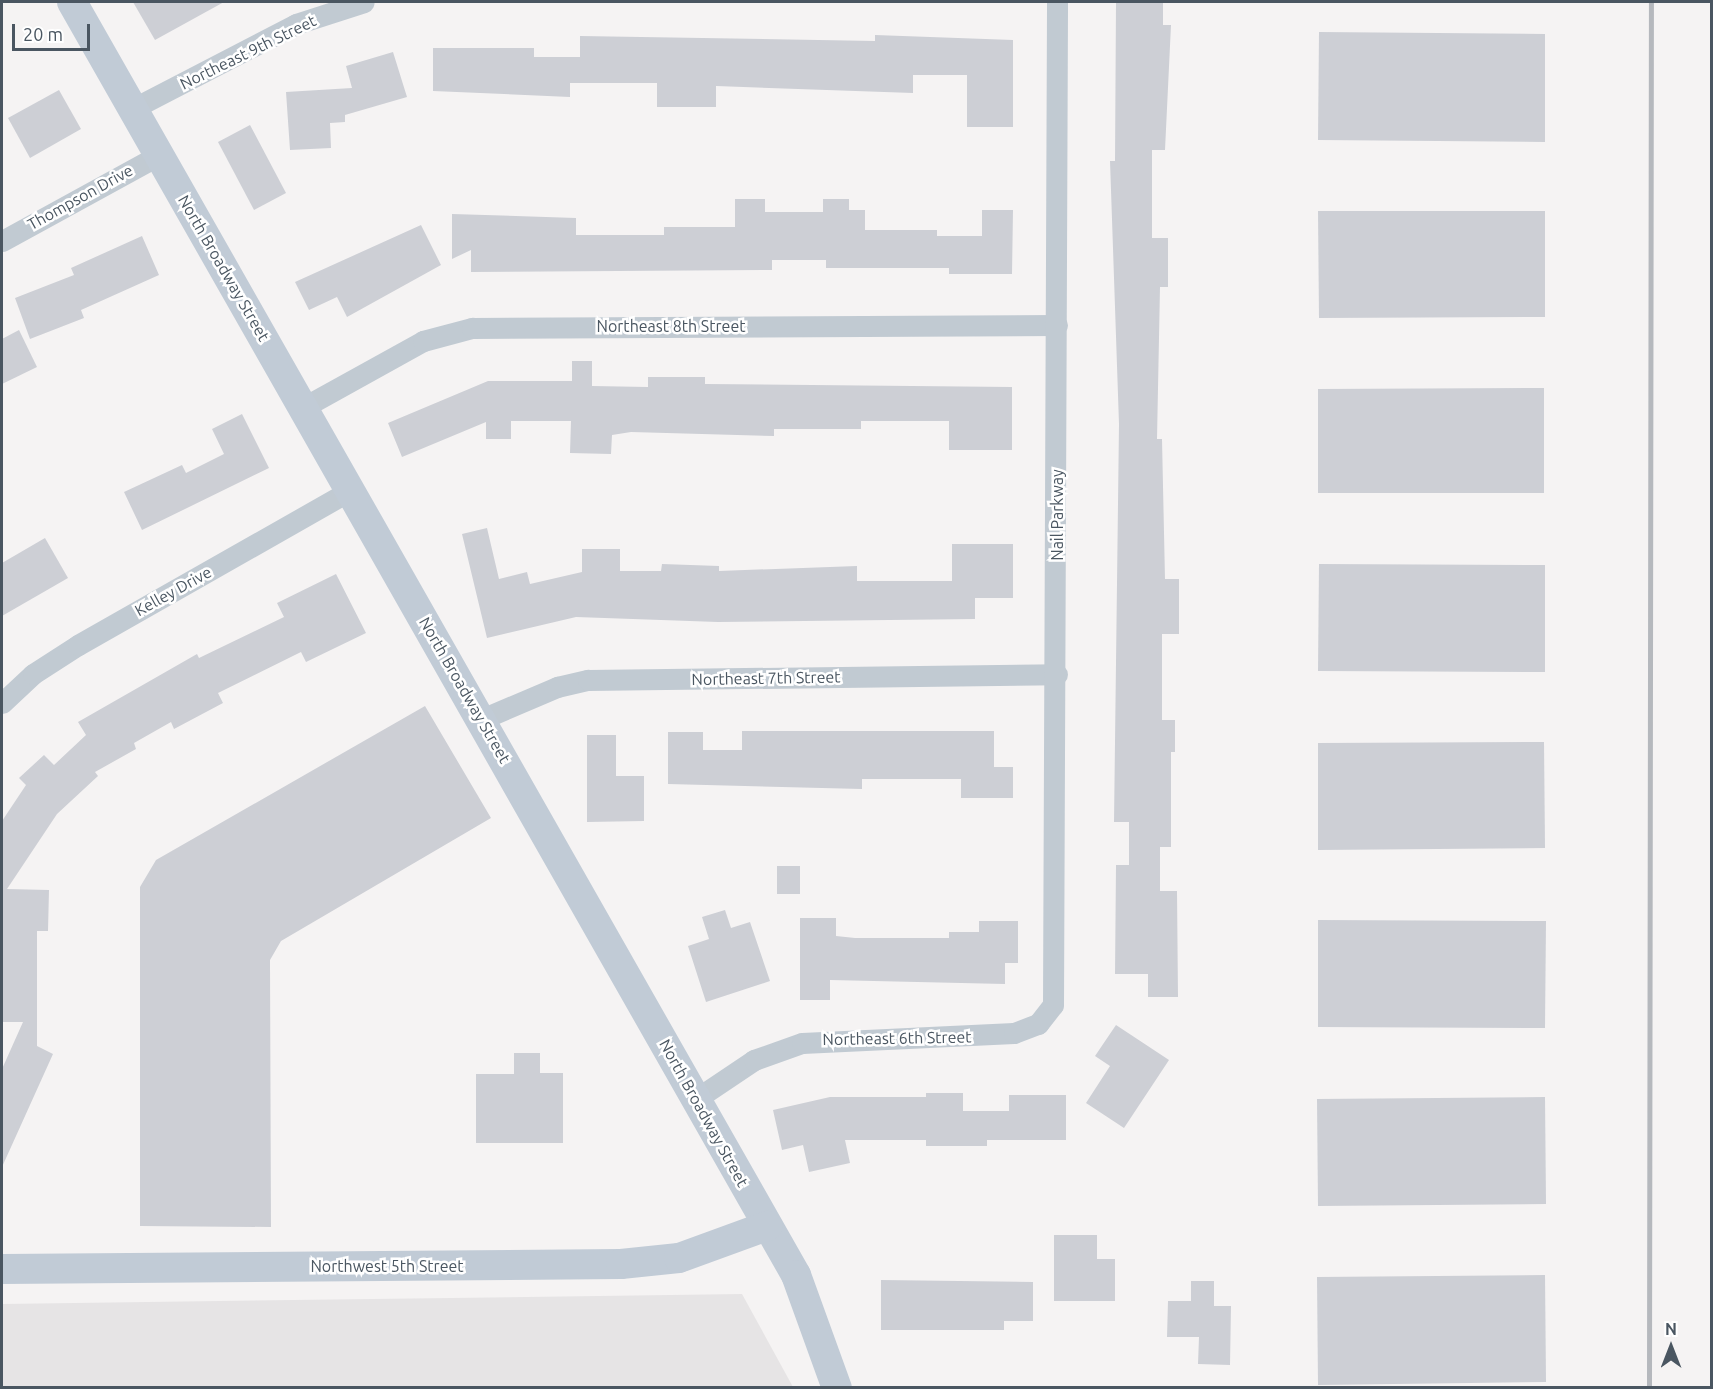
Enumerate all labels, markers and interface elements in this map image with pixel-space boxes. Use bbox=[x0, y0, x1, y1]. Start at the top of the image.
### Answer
street label: Northeast 9th Street bbox=[177, 11, 319, 93]
scale bar bbox=[15, 12, 93, 50]
text: 20 m bbox=[23, 24, 63, 44]
street label: Thompson Drive bbox=[24, 160, 136, 234]
street label: North Broadway Street bbox=[174, 191, 274, 345]
street label: Northeast 8th Street bbox=[596, 316, 746, 336]
street label: Nail Parkway bbox=[1047, 469, 1067, 561]
street label: Kelley Drive bbox=[131, 562, 215, 620]
street label: North Broadway Street bbox=[415, 613, 515, 767]
street label: Northeast 7th Street bbox=[691, 667, 841, 689]
street label: Northeast 6th Street bbox=[822, 1027, 972, 1049]
street label: North Broadway Street bbox=[655, 1036, 753, 1190]
street label: Northwest 5th Street bbox=[310, 1256, 464, 1276]
north arrow bbox=[1641, 1317, 1701, 1377]
text: N bbox=[1665, 1320, 1677, 1338]

